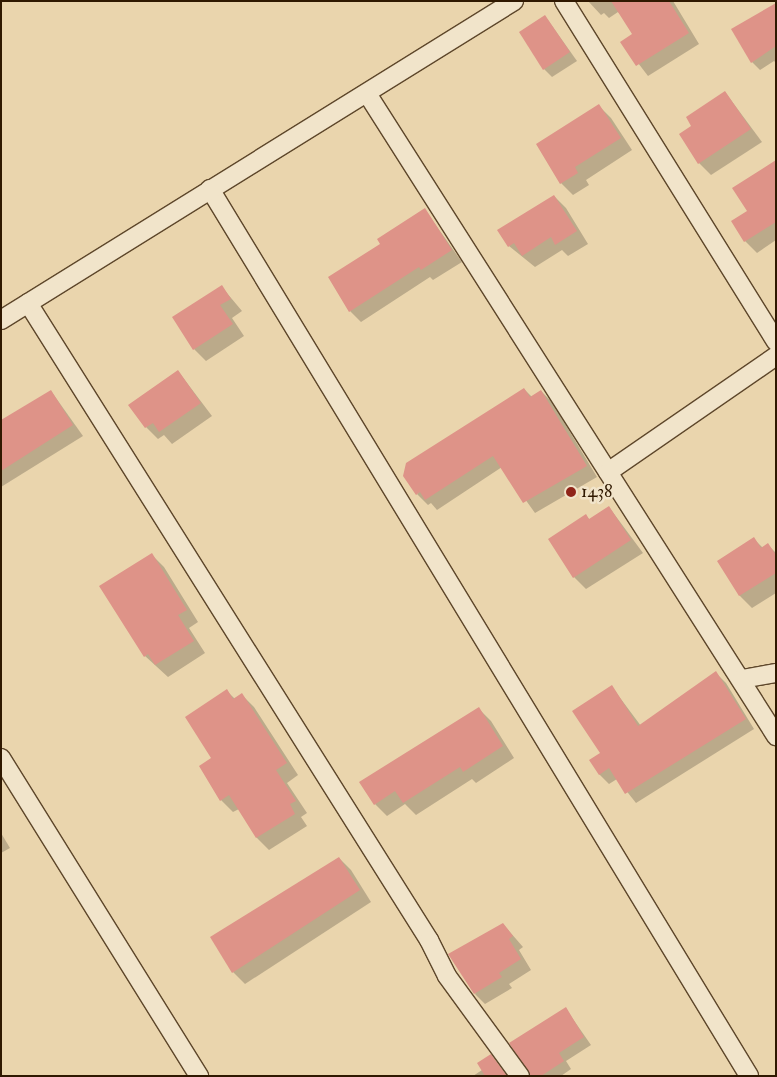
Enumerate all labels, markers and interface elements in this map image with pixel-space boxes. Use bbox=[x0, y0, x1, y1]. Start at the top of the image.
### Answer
place label: 1438 bbox=[581, 481, 612, 503]
marker: 1438 bbox=[565, 486, 577, 498]

